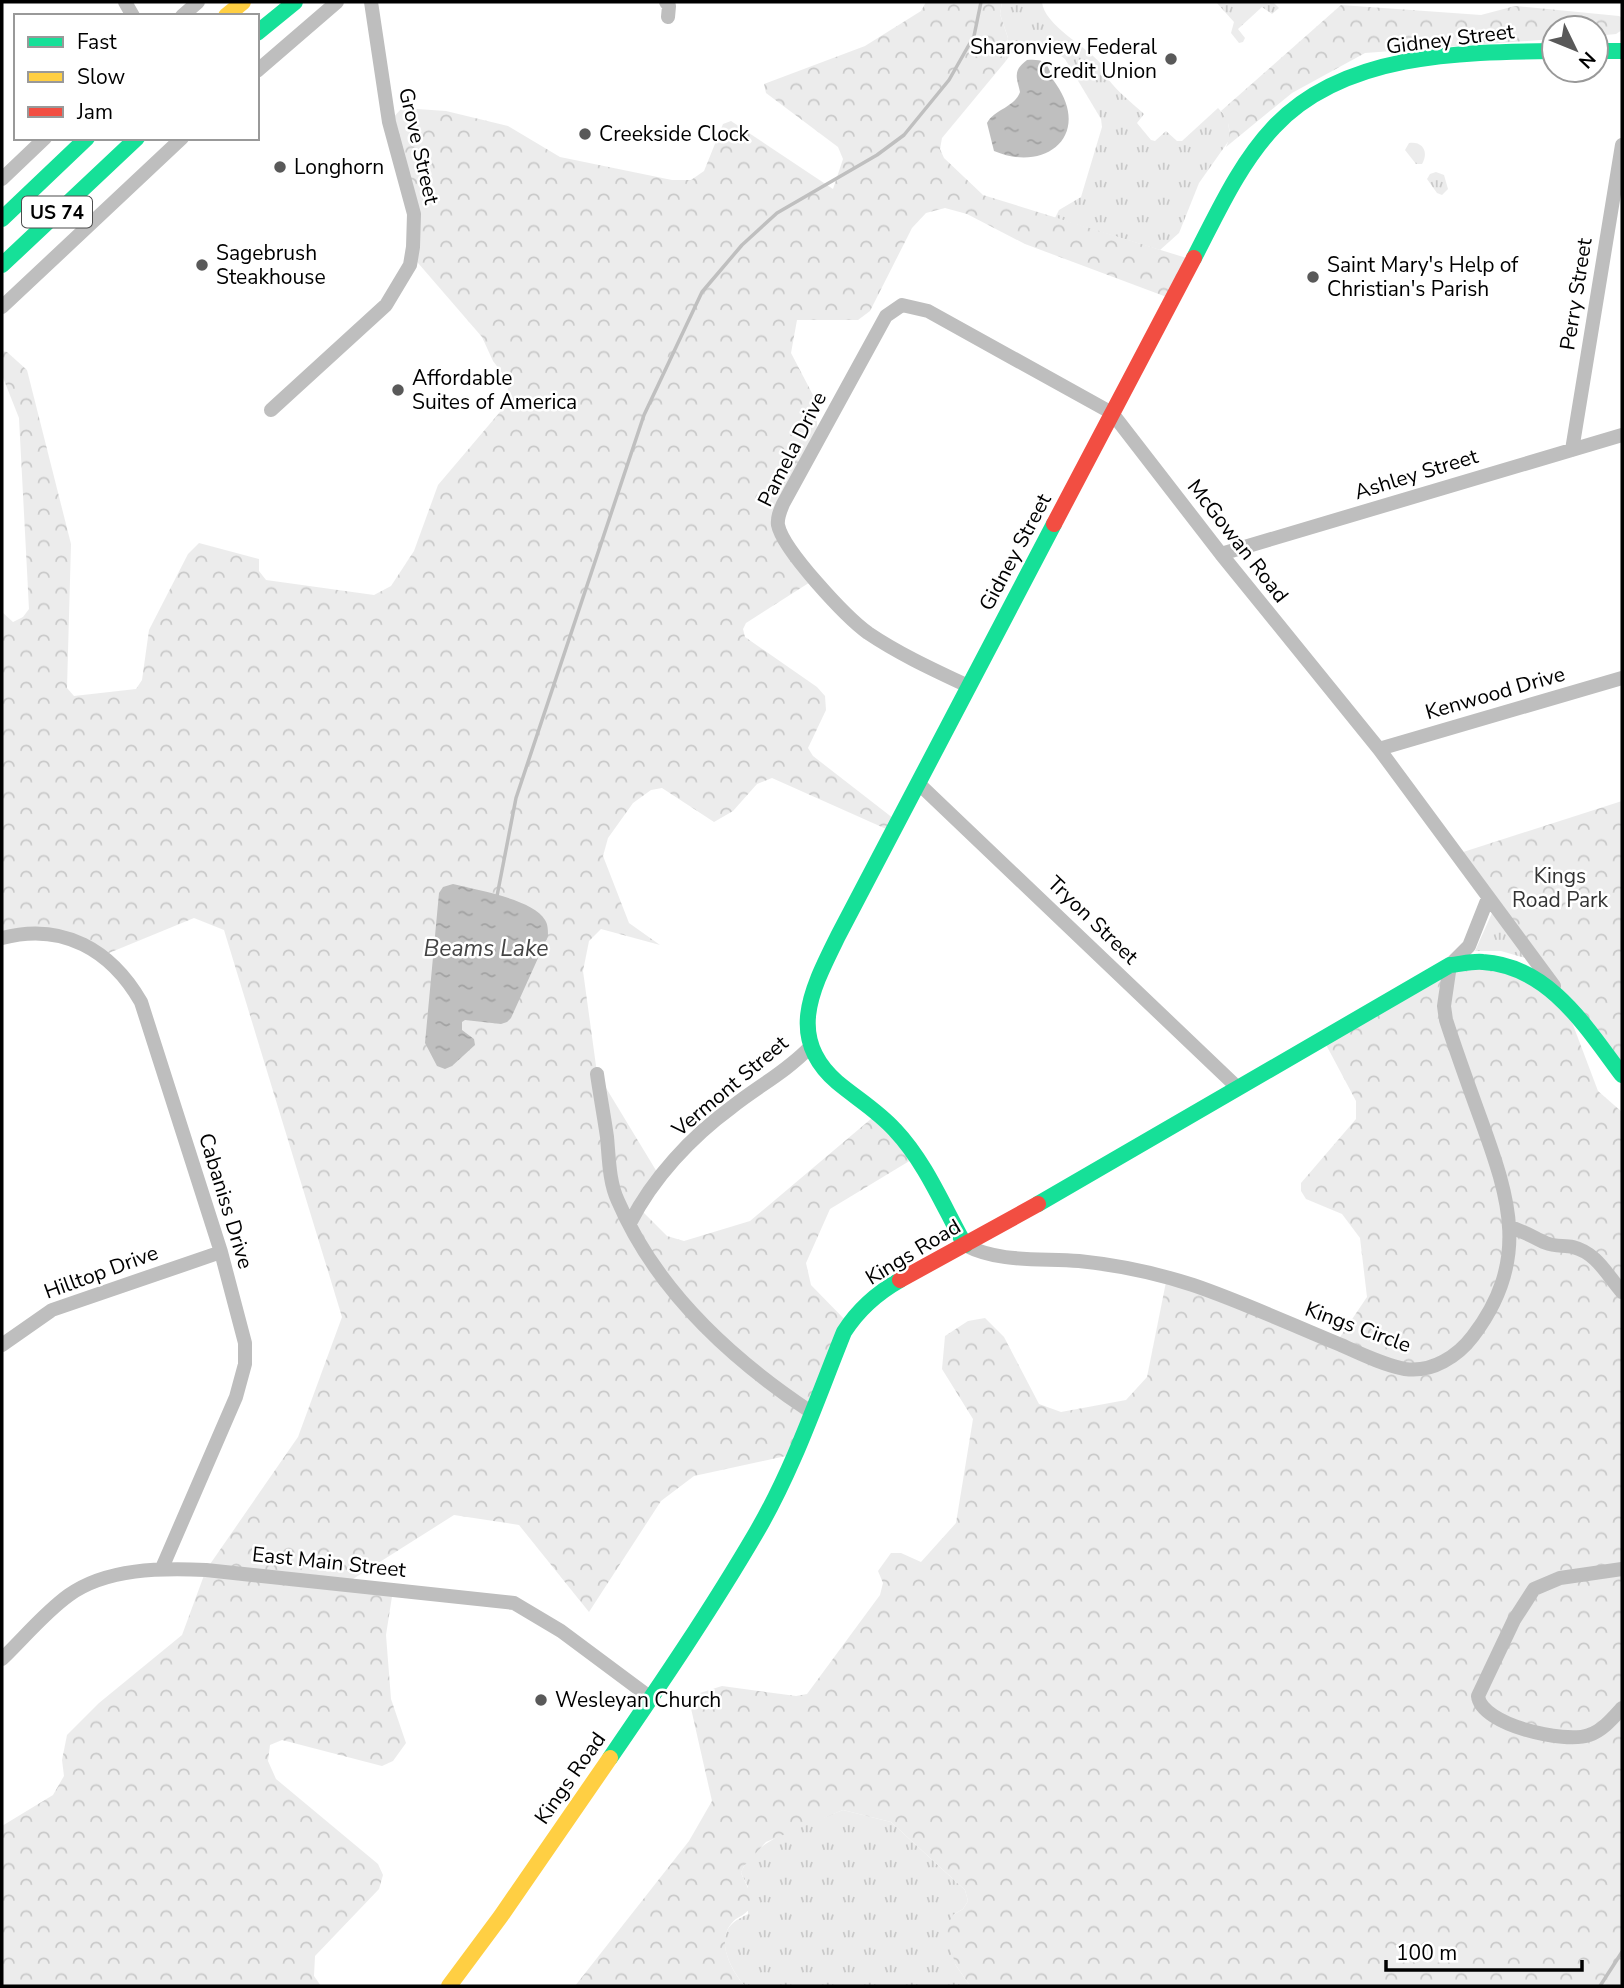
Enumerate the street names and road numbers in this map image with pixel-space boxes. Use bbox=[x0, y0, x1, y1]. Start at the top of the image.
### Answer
street label: Gidney Street bbox=[1384, 17, 1516, 61]
street label: Grove Street bbox=[392, 85, 446, 208]
road number: US 74 bbox=[22, 196, 92, 228]
street label: Perry Street bbox=[1553, 235, 1599, 352]
street label: Pamela Drive bbox=[751, 387, 833, 511]
street label: Ashley Street bbox=[1351, 442, 1482, 506]
street label: McGowan Road bbox=[1181, 474, 1295, 608]
street label: Gidney Street bbox=[972, 488, 1058, 615]
street label: Kenwood Drive bbox=[1422, 660, 1568, 726]
street label: Tryon Street bbox=[1042, 870, 1145, 971]
street label: Vermont Street bbox=[665, 1029, 794, 1144]
street label: Cabaniss Drive bbox=[192, 1130, 260, 1272]
street label: Kings Road bbox=[860, 1213, 966, 1291]
street label: Hilltop Drive bbox=[40, 1238, 162, 1306]
street label: Kings Circle bbox=[1301, 1295, 1415, 1359]
street label: East Main Street bbox=[251, 1540, 408, 1584]
street label: Kings Road bbox=[528, 1726, 612, 1830]

